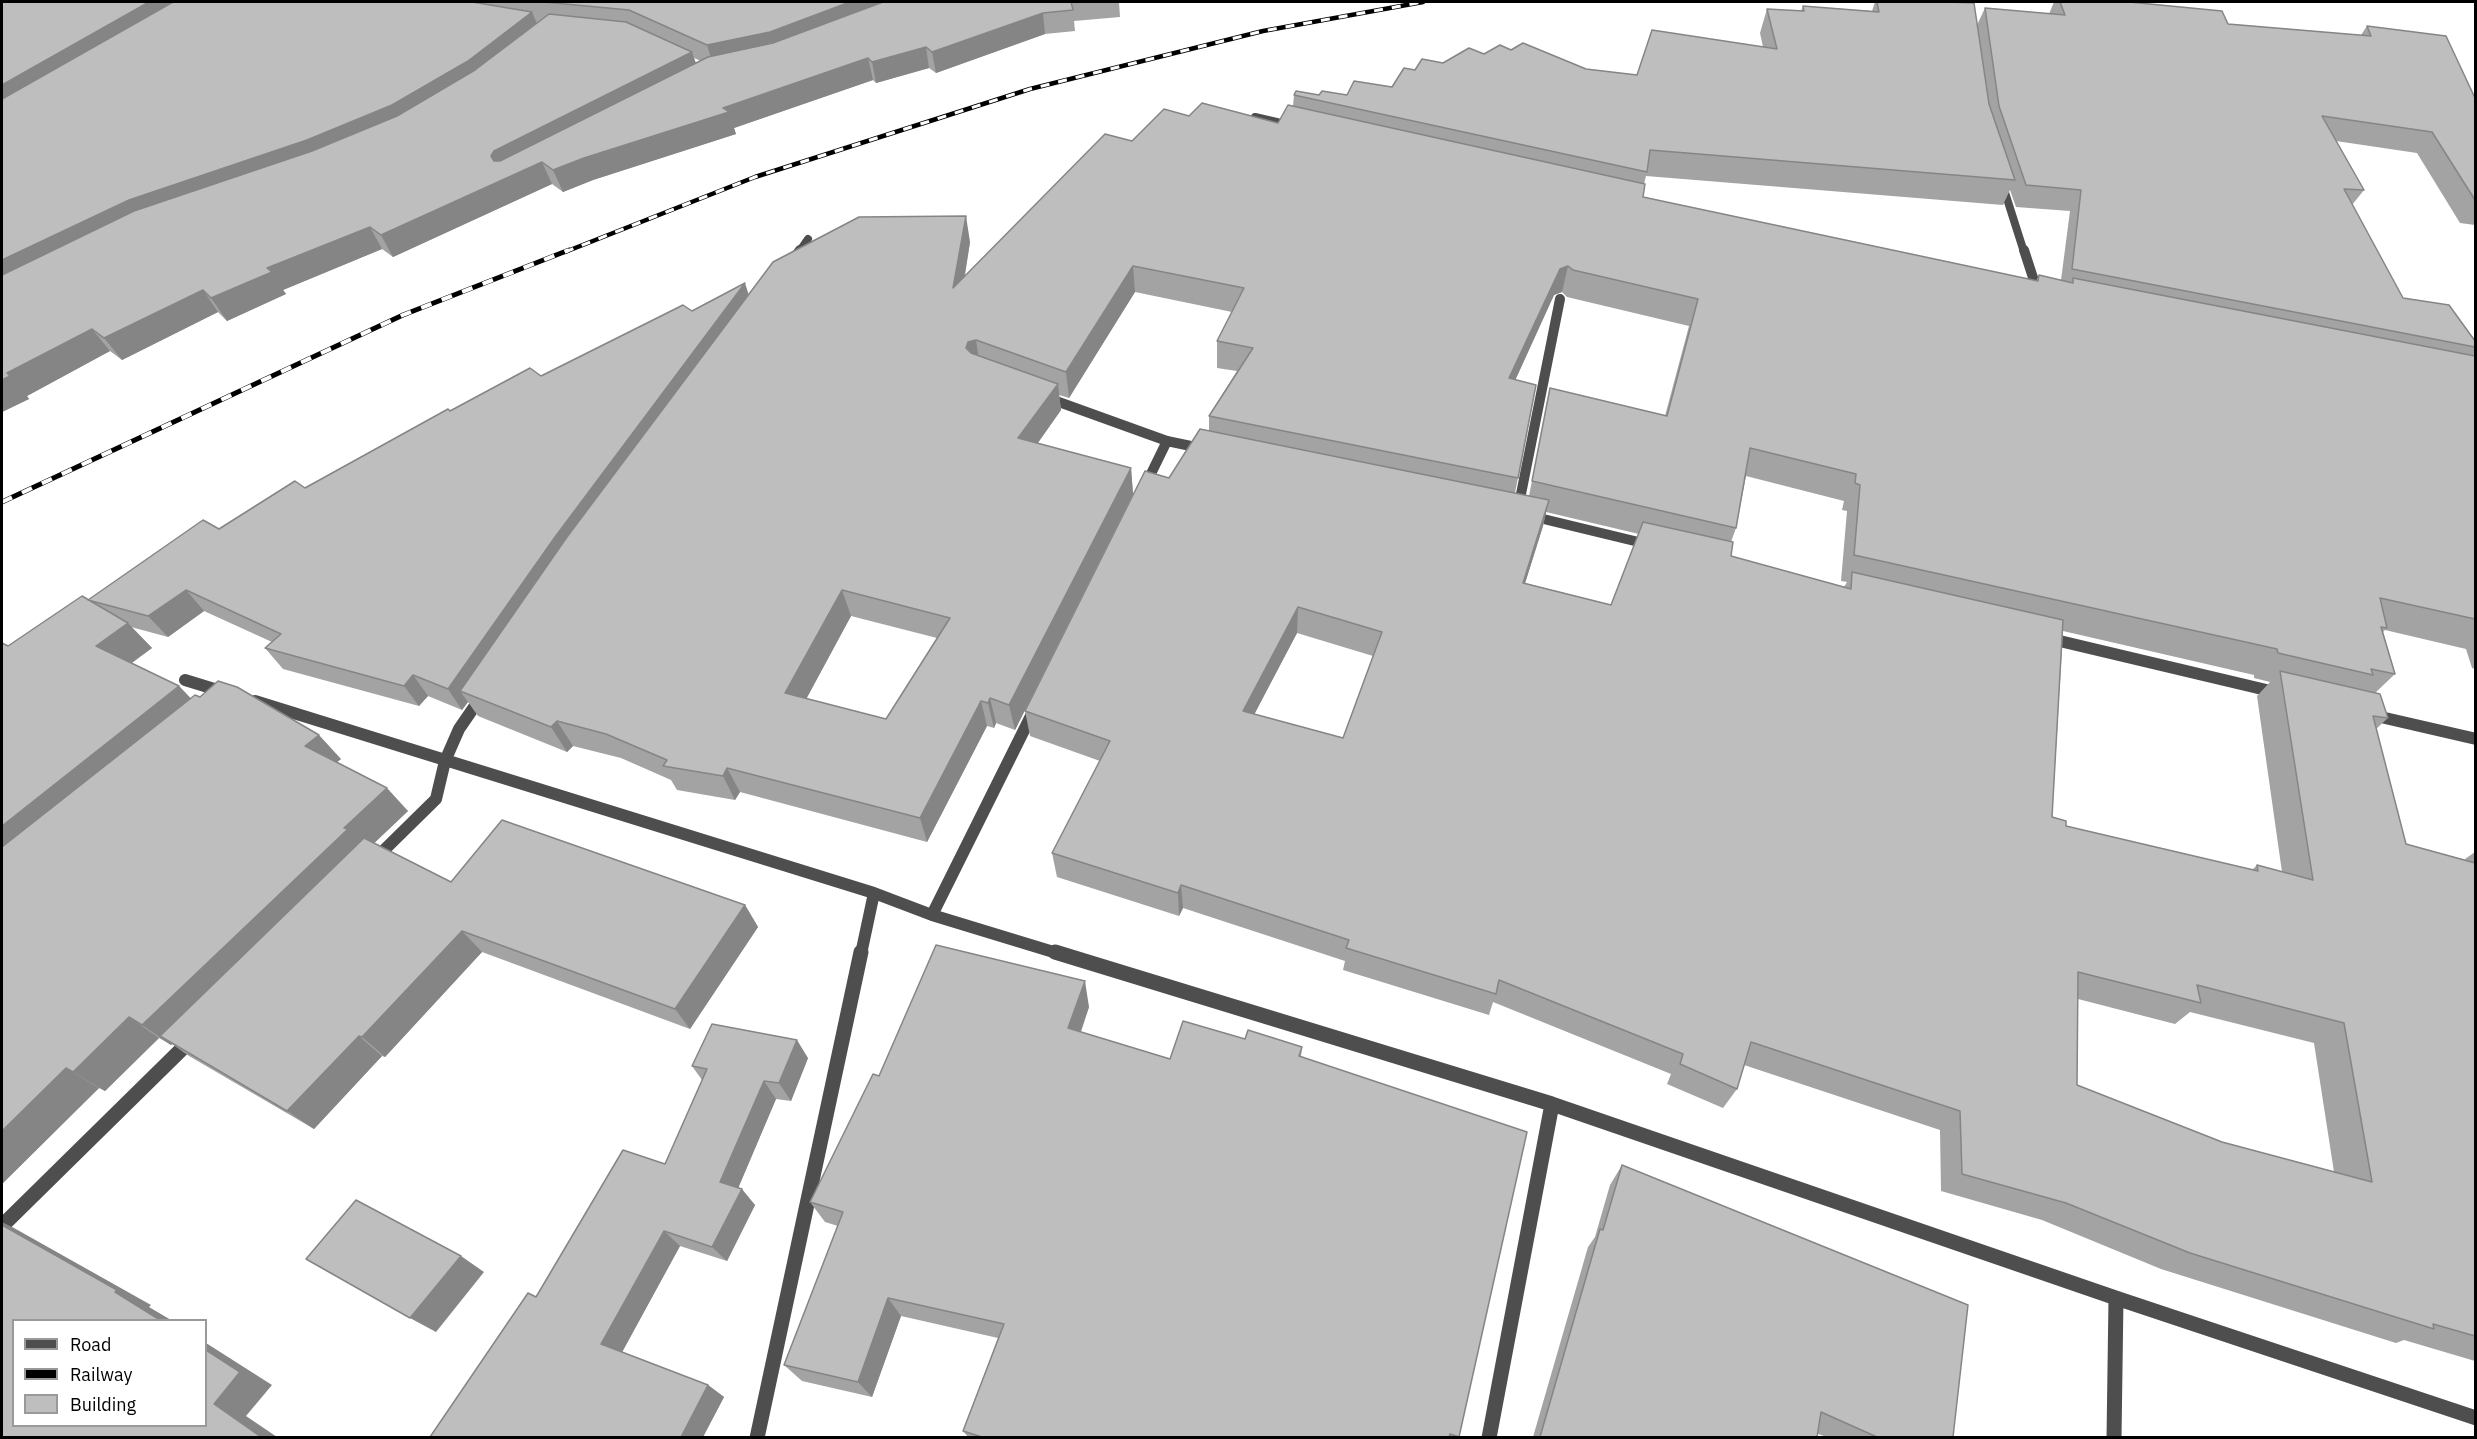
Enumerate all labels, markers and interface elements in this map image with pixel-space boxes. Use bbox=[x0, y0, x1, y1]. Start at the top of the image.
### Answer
legend bbox=[12, 1319, 207, 1427]
text: Road bbox=[70, 1333, 111, 1356]
text: Railway bbox=[70, 1363, 132, 1386]
text: Building bbox=[70, 1393, 136, 1416]

